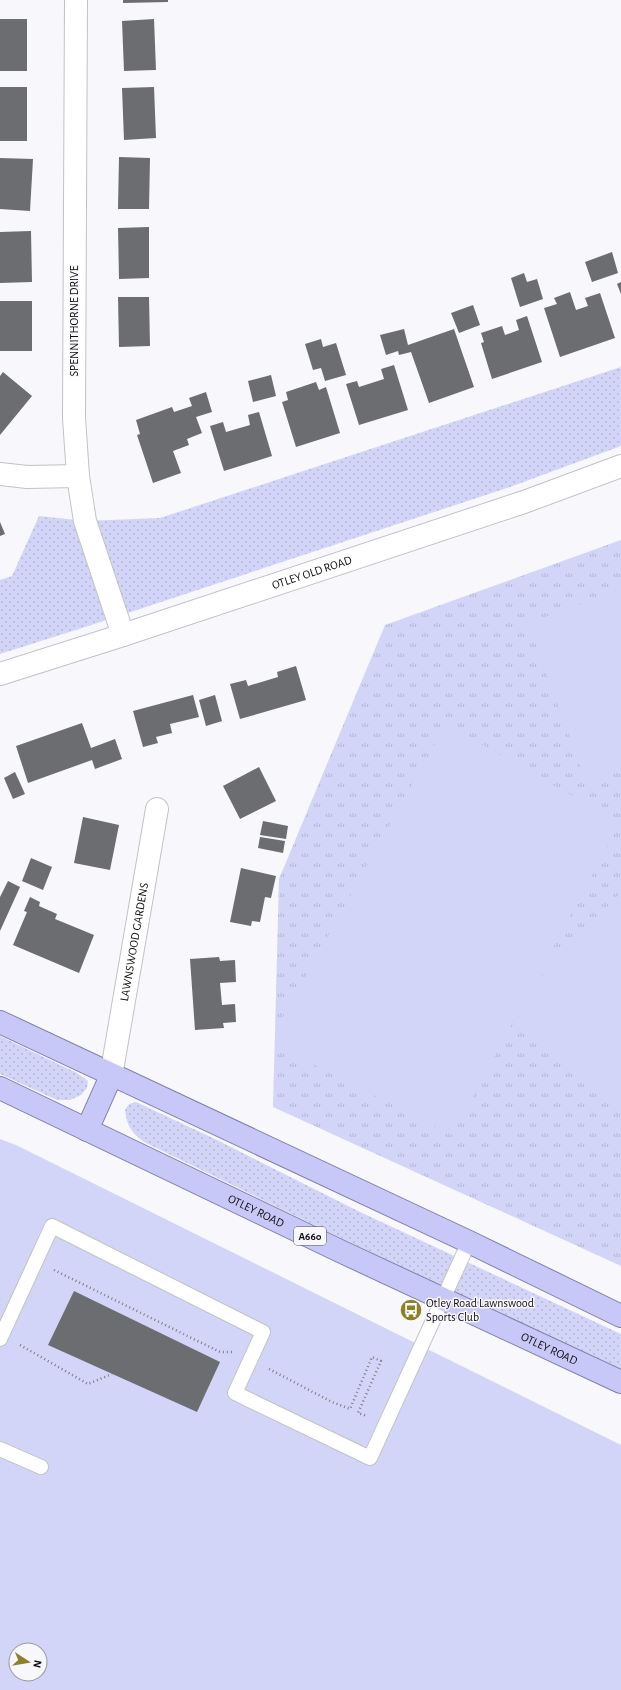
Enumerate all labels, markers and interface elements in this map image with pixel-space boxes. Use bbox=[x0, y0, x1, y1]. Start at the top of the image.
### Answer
street label: SPENNITHORNE DRIVE bbox=[68, 265, 80, 377]
street label: OTLEY OLD ROAD bbox=[270, 553, 353, 591]
street label: LAWNSWOOD GARDENS bbox=[118, 881, 150, 1002]
street label: OTLEY ROAD bbox=[226, 1192, 286, 1229]
road number: A660 bbox=[294, 1227, 326, 1245]
bus stop icon: Otley Road Lawnswood Sports Club bbox=[398, 1297, 424, 1323]
place label: Otley Road Lawnswood Sports Club bbox=[426, 1297, 534, 1323]
street label: OTLEY ROAD bbox=[519, 1330, 580, 1367]
north arrow bbox=[8, 1642, 48, 1682]
text: N bbox=[31, 1659, 43, 1669]

